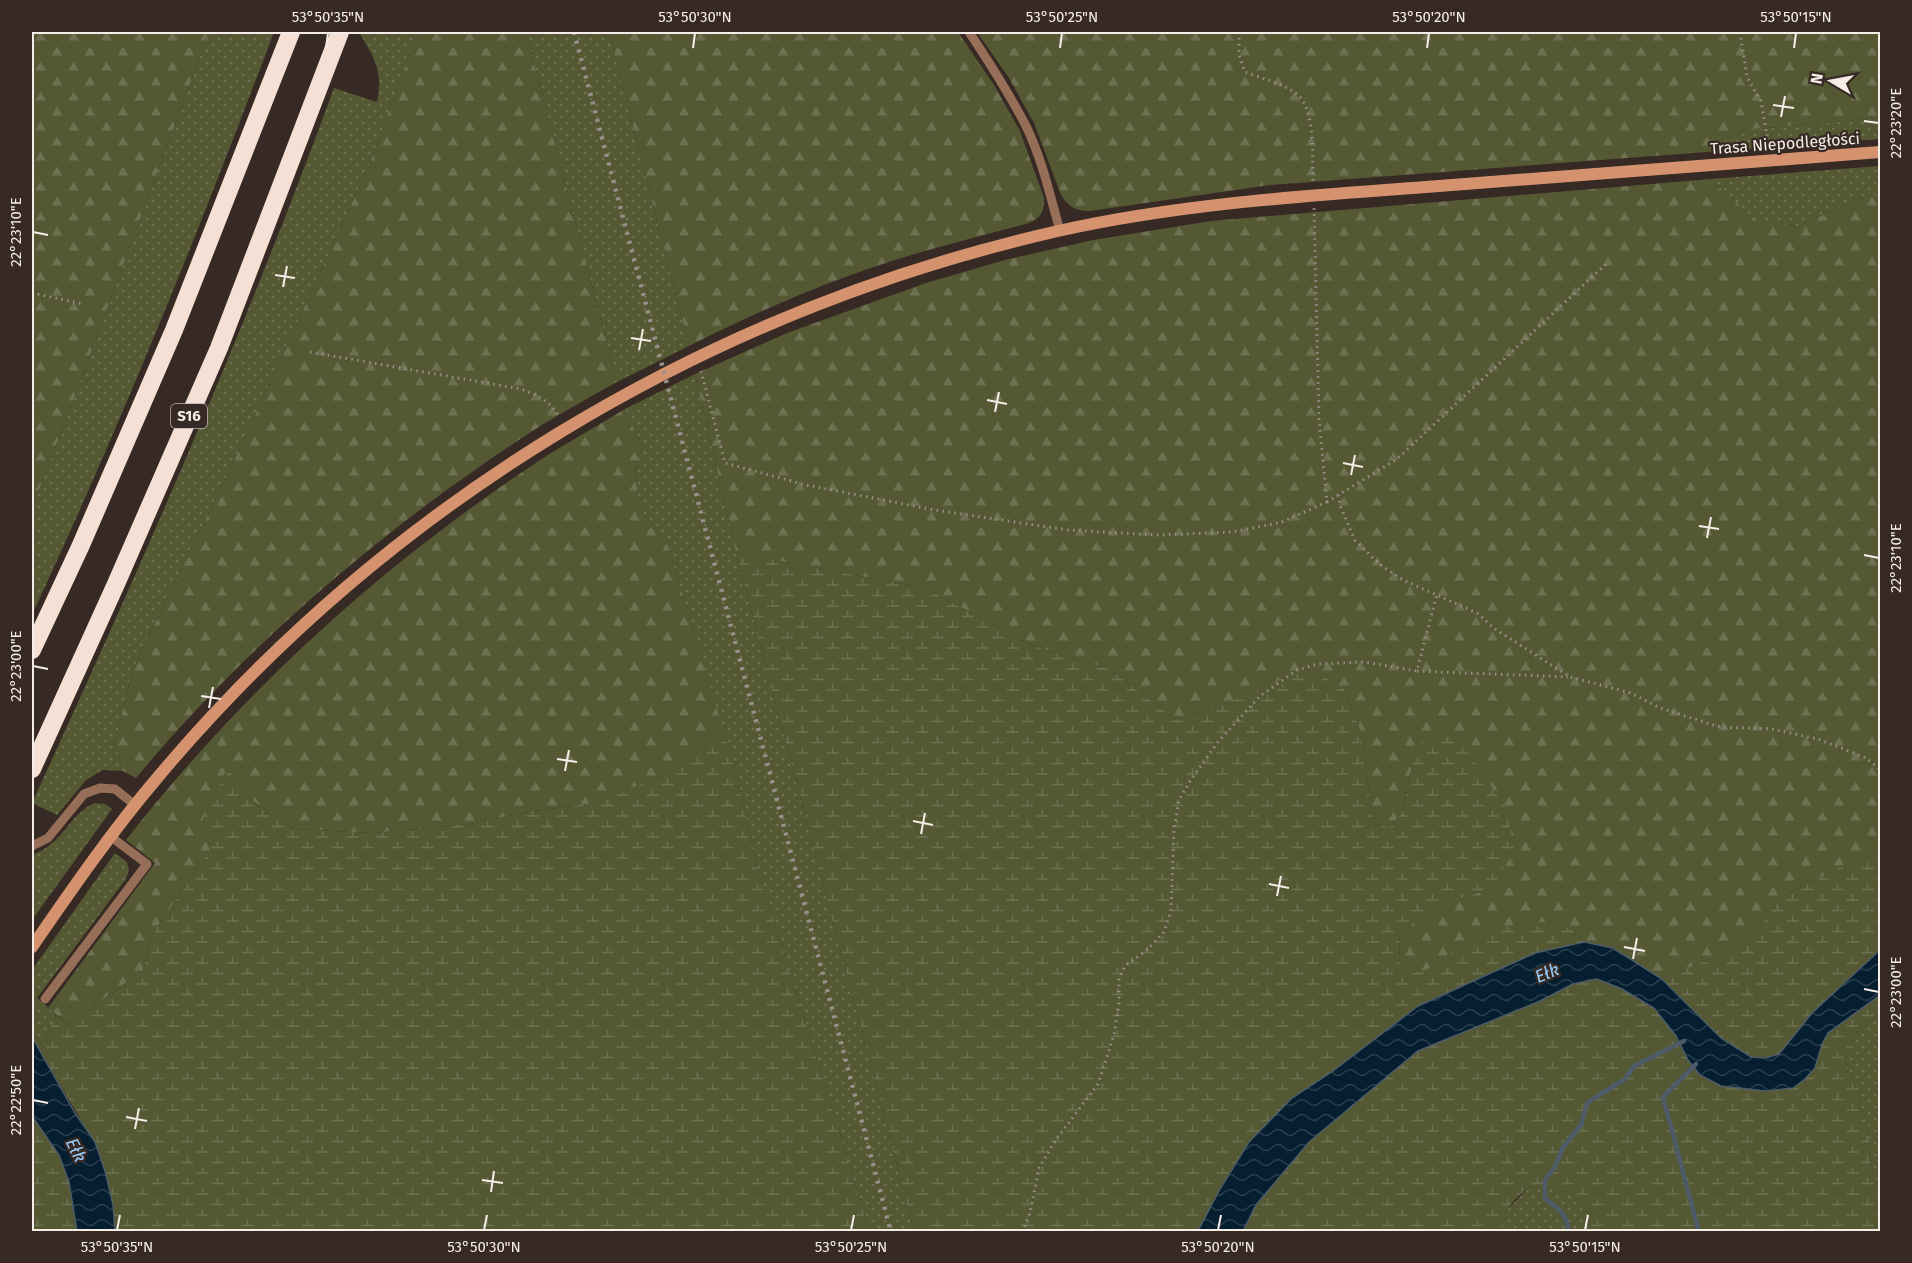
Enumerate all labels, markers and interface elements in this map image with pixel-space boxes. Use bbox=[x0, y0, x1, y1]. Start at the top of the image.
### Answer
text: 53°50'35"N bbox=[292, 8, 364, 26]
text: 53°50'30"N bbox=[658, 8, 732, 26]
text: 53°50'25"N bbox=[1026, 8, 1098, 26]
text: 53°50'20"N bbox=[1392, 8, 1466, 26]
text: 53°50'15"N bbox=[1760, 8, 1832, 26]
north arrow bbox=[1801, 51, 1861, 111]
text: N bbox=[1806, 72, 1827, 85]
text: 22°23'20"E bbox=[1887, 88, 1905, 158]
street label: Trasa Niepodległości bbox=[1709, 129, 1861, 158]
text: 22°23'10"E bbox=[7, 197, 25, 267]
road number: S16 bbox=[171, 404, 207, 428]
text: 22°23'10"E bbox=[1887, 523, 1905, 593]
text: 22°23'00"E bbox=[7, 630, 25, 702]
text: 22°23'00"E bbox=[1887, 956, 1905, 1028]
water label: Ełk bbox=[1532, 958, 1563, 988]
text: 22°22'50"E bbox=[7, 1065, 25, 1135]
water label: Ełk bbox=[61, 1134, 91, 1166]
text: 53°50'35"N bbox=[81, 1238, 153, 1256]
text: 53°50'30"N bbox=[447, 1238, 521, 1256]
text: 53°50'25"N bbox=[815, 1238, 887, 1256]
text: 53°50'20"N bbox=[1181, 1238, 1255, 1256]
text: 53°50'15"N bbox=[1549, 1238, 1621, 1256]

